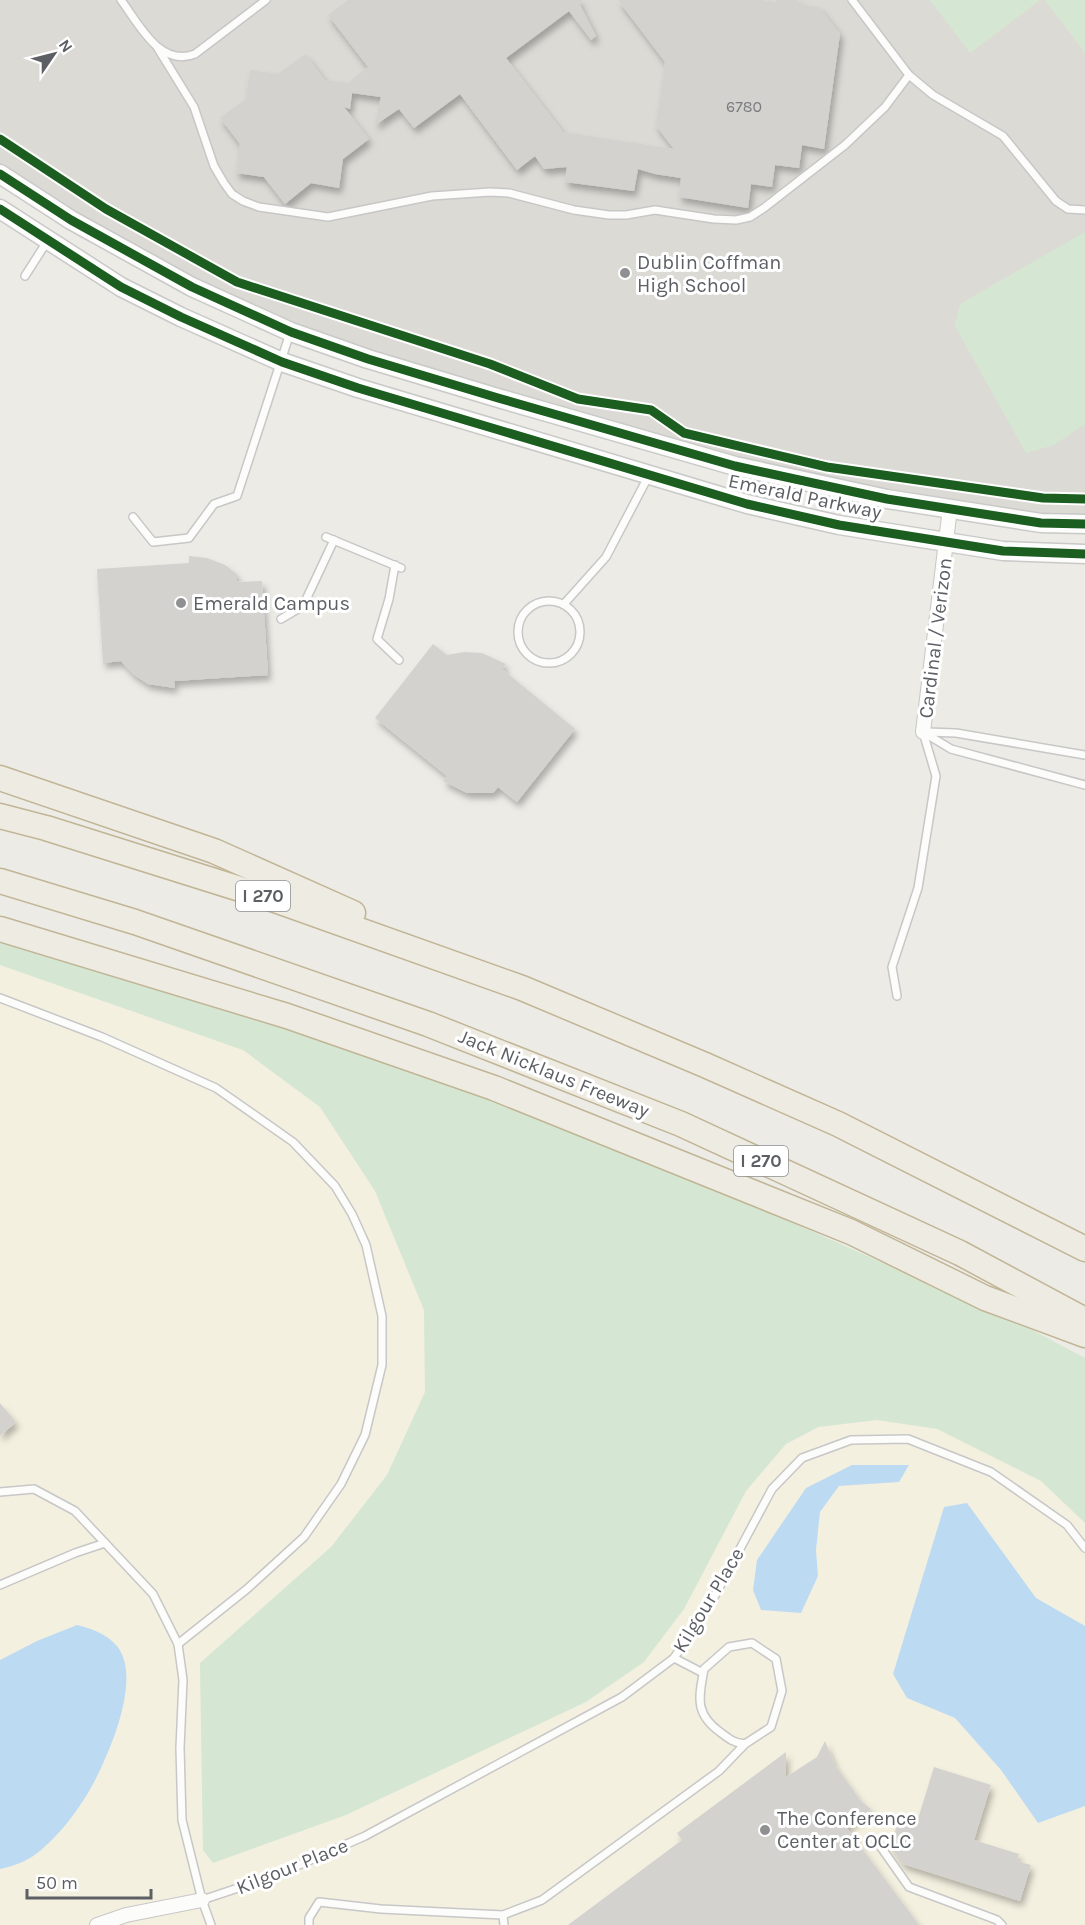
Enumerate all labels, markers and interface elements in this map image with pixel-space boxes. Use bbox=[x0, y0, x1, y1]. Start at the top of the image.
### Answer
north arrow bbox=[24, 24, 84, 84]
text: N bbox=[55, 36, 77, 56]
house number: 6780 bbox=[726, 97, 762, 116]
place label: Dublin Coffman High School bbox=[637, 251, 781, 297]
marker: Dublin Coffman High School bbox=[618, 266, 632, 280]
street label: Emerald Parkway bbox=[726, 469, 884, 524]
street label: Cardinal / Verizon bbox=[914, 556, 957, 720]
place label: Emerald Campus bbox=[193, 592, 350, 615]
marker: Emerald Campus bbox=[174, 596, 188, 610]
road number: I 270 bbox=[236, 881, 290, 911]
street label: Jack Nicklaus Freeway bbox=[455, 1025, 653, 1122]
road number: I 270 bbox=[734, 1146, 788, 1176]
street label: Kilgour Place bbox=[668, 1544, 749, 1657]
place label: The Conference Center at OCLC bbox=[777, 1807, 917, 1853]
marker: The Conference Center at OCLC bbox=[758, 1823, 772, 1837]
street label: Kilgour Place bbox=[233, 1834, 351, 1899]
scale bar bbox=[27, 1862, 152, 1900]
text: 50 m bbox=[36, 1872, 78, 1894]

